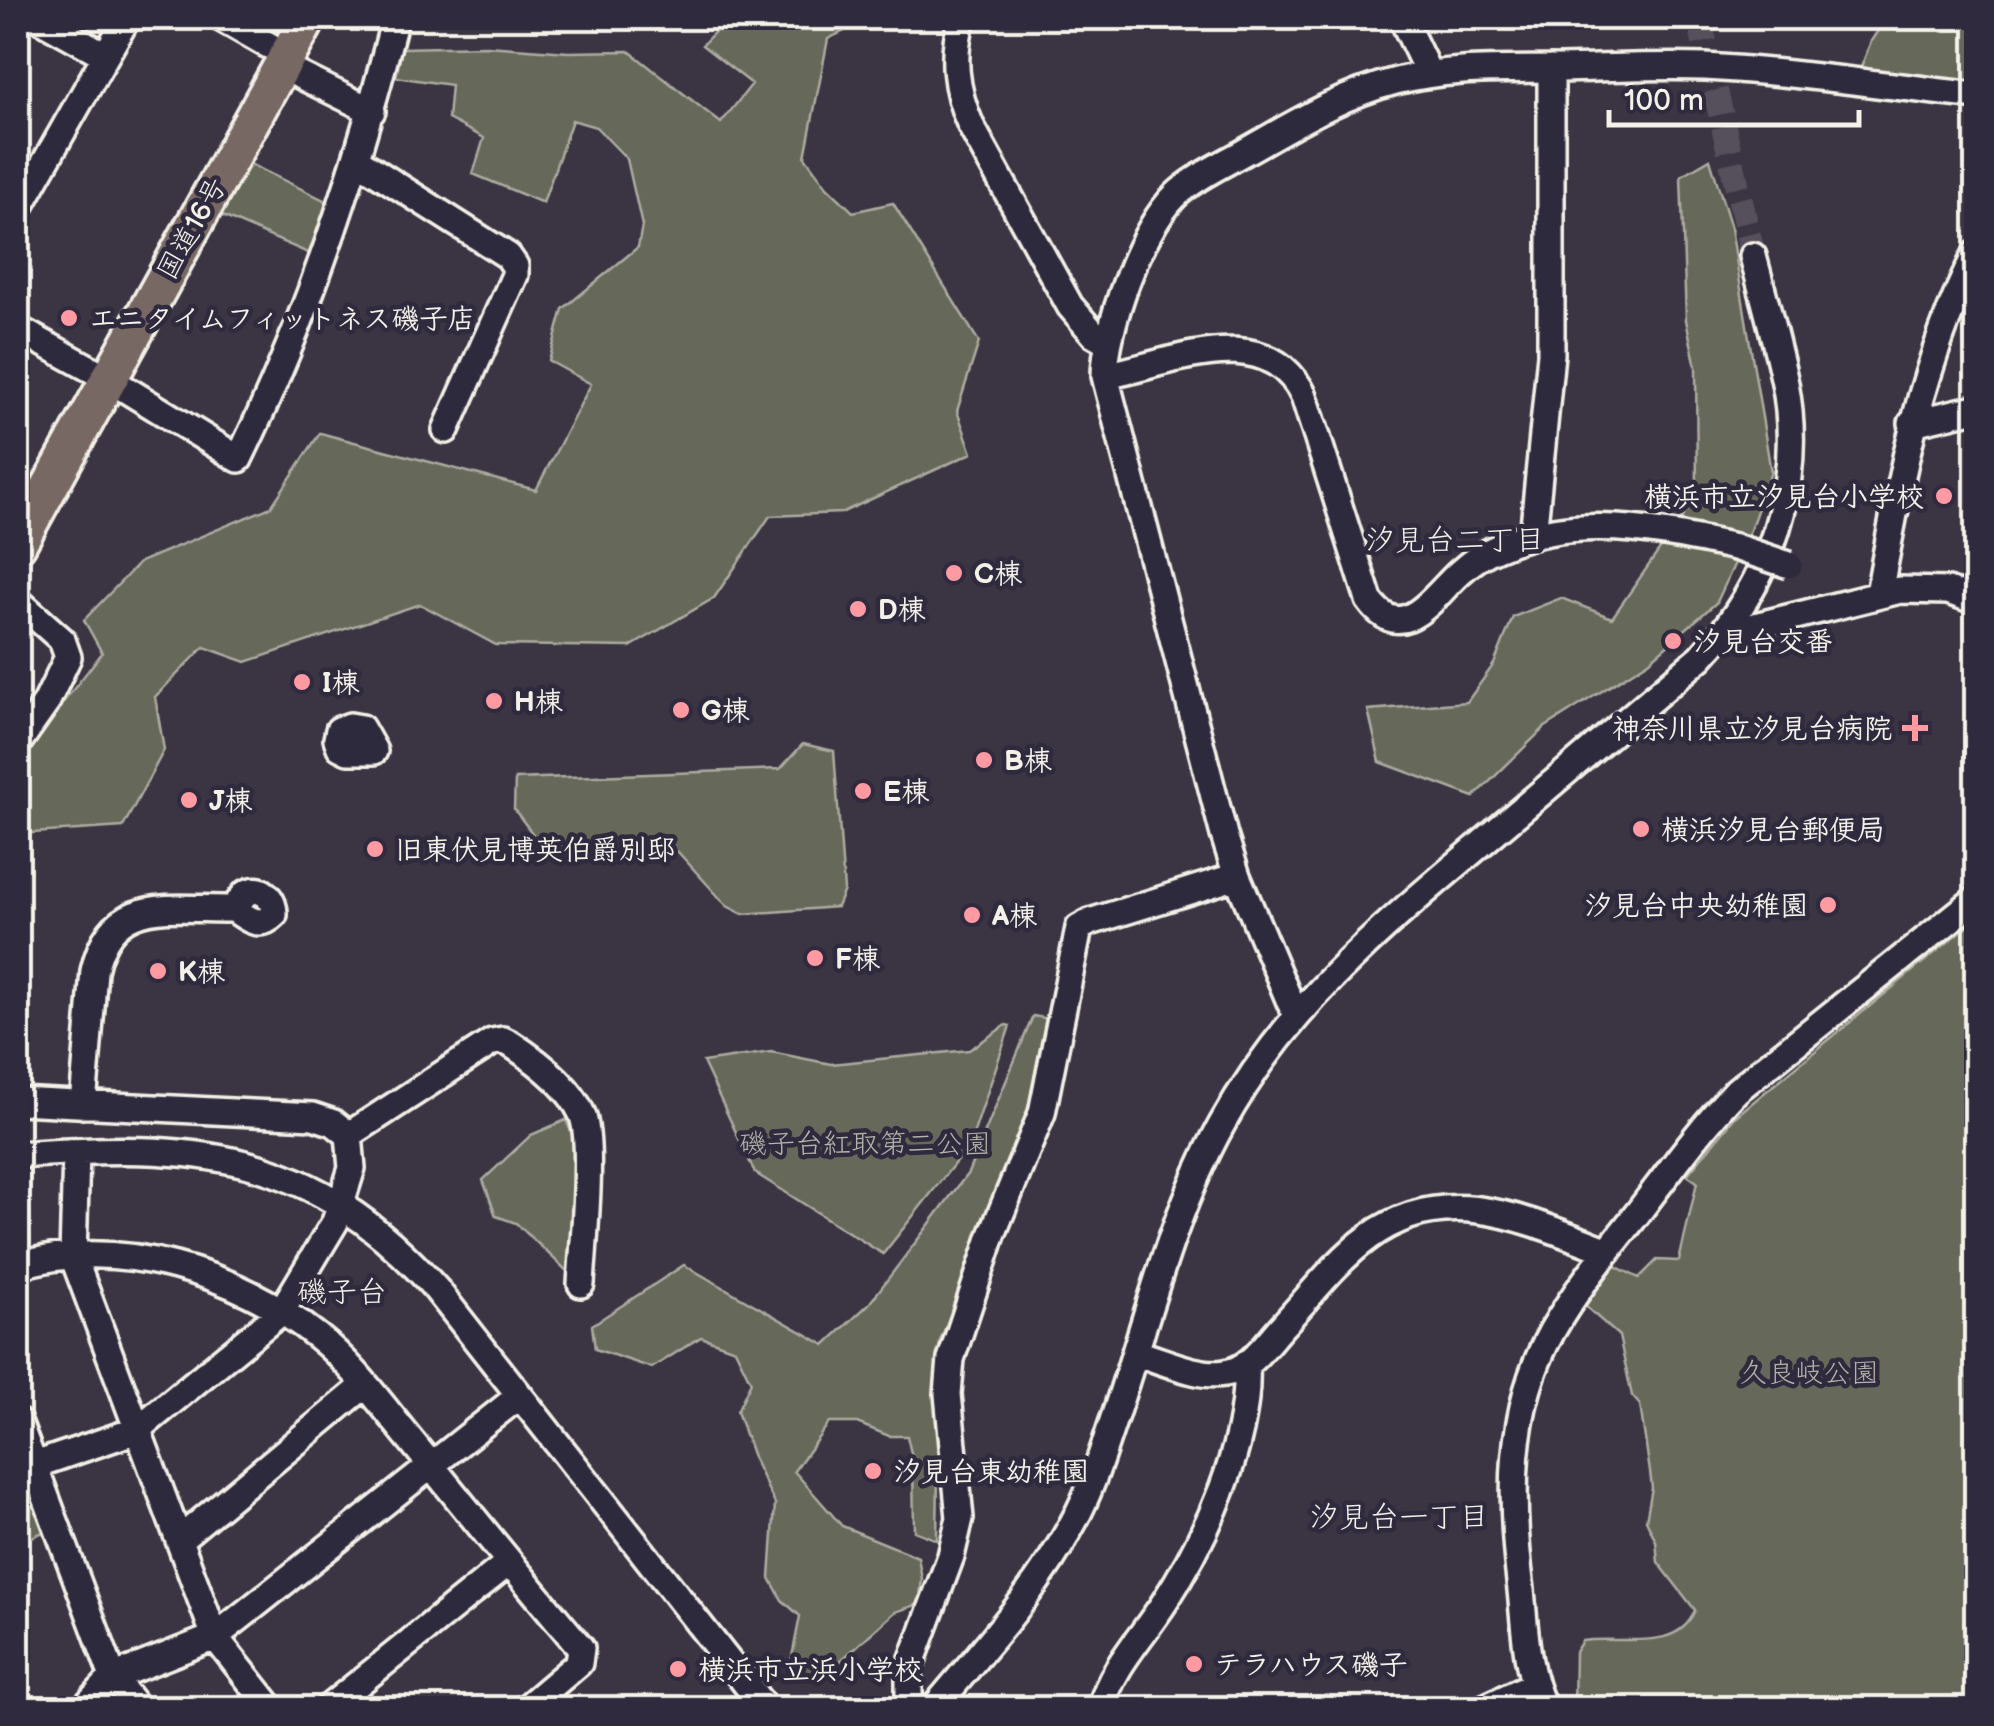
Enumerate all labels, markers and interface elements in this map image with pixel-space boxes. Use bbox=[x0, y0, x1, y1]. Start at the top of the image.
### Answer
scale bar bbox=[1609, 65, 1859, 127]
text: 100 m bbox=[1624, 83, 1704, 119]
street label: 国道16号 bbox=[151, 172, 234, 286]
place label: エニタイムフィットネス磯子店 bbox=[89, 303, 475, 336]
marker: エニタイムフィットネス磯子店 bbox=[58, 307, 80, 329]
place label: 横浜市立汐見台小学校 bbox=[1644, 481, 1924, 514]
marker: 横浜市立汐見台小学校 bbox=[1933, 485, 1955, 507]
district label: 汐見台二丁目 bbox=[1365, 523, 1545, 559]
place label: C棟 bbox=[974, 558, 1022, 591]
marker: C棟 bbox=[943, 562, 965, 584]
place label: D棟 bbox=[878, 594, 926, 627]
marker: D棟 bbox=[847, 598, 869, 620]
place label: 汐見台交番 bbox=[1693, 626, 1833, 659]
marker: 汐見台交番 bbox=[1662, 630, 1684, 652]
place label: I棟 bbox=[322, 667, 360, 700]
marker: I棟 bbox=[291, 671, 313, 693]
place label: H棟 bbox=[514, 686, 563, 719]
marker: H棟 bbox=[483, 690, 505, 712]
place label: G棟 bbox=[701, 695, 750, 728]
marker: G棟 bbox=[670, 699, 692, 721]
place label: 神奈川県立汐見台病院 bbox=[1612, 713, 1892, 746]
marker: 神奈川県立汐見台病院 bbox=[1902, 715, 1928, 741]
place label: B棟 bbox=[1004, 745, 1052, 778]
marker: B棟 bbox=[973, 749, 995, 771]
place label: E棟 bbox=[883, 776, 929, 809]
marker: E棟 bbox=[852, 780, 874, 802]
place label: J棟 bbox=[209, 785, 252, 818]
marker: J棟 bbox=[178, 789, 200, 811]
place label: 横浜汐見台郵便局 bbox=[1661, 814, 1885, 847]
marker: 横浜汐見台郵便局 bbox=[1630, 818, 1652, 840]
place label: 旧東伏見博英伯爵別邸 bbox=[395, 834, 675, 867]
marker: 旧東伏見博英伯爵別邸 bbox=[364, 838, 386, 860]
place label: 汐見台中央幼稚園 bbox=[1584, 890, 1808, 923]
marker: 汐見台中央幼稚園 bbox=[1817, 894, 1839, 916]
place label: A棟 bbox=[991, 900, 1037, 933]
marker: A棟 bbox=[961, 904, 983, 926]
place label: F棟 bbox=[835, 943, 880, 976]
marker: F棟 bbox=[804, 947, 826, 969]
place label: K棟 bbox=[178, 956, 225, 989]
marker: K棟 bbox=[147, 960, 169, 982]
park label: 磯子台紅取第二公園 bbox=[739, 1128, 991, 1161]
district label: 磯子台 bbox=[297, 1275, 387, 1311]
park label: 久良岐公園 bbox=[1739, 1357, 1879, 1390]
place label: 汐見台東幼稚園 bbox=[893, 1456, 1089, 1489]
marker: 汐見台東幼稚園 bbox=[862, 1460, 884, 1482]
district label: 汐見台一丁目 bbox=[1309, 1500, 1489, 1536]
place label: テラハウス磯子 bbox=[1214, 1649, 1407, 1682]
marker: テラハウス磯子 bbox=[1183, 1653, 1205, 1675]
place label: 横浜市立浜小学校 bbox=[698, 1654, 922, 1687]
marker: 横浜市立浜小学校 bbox=[667, 1658, 689, 1680]

